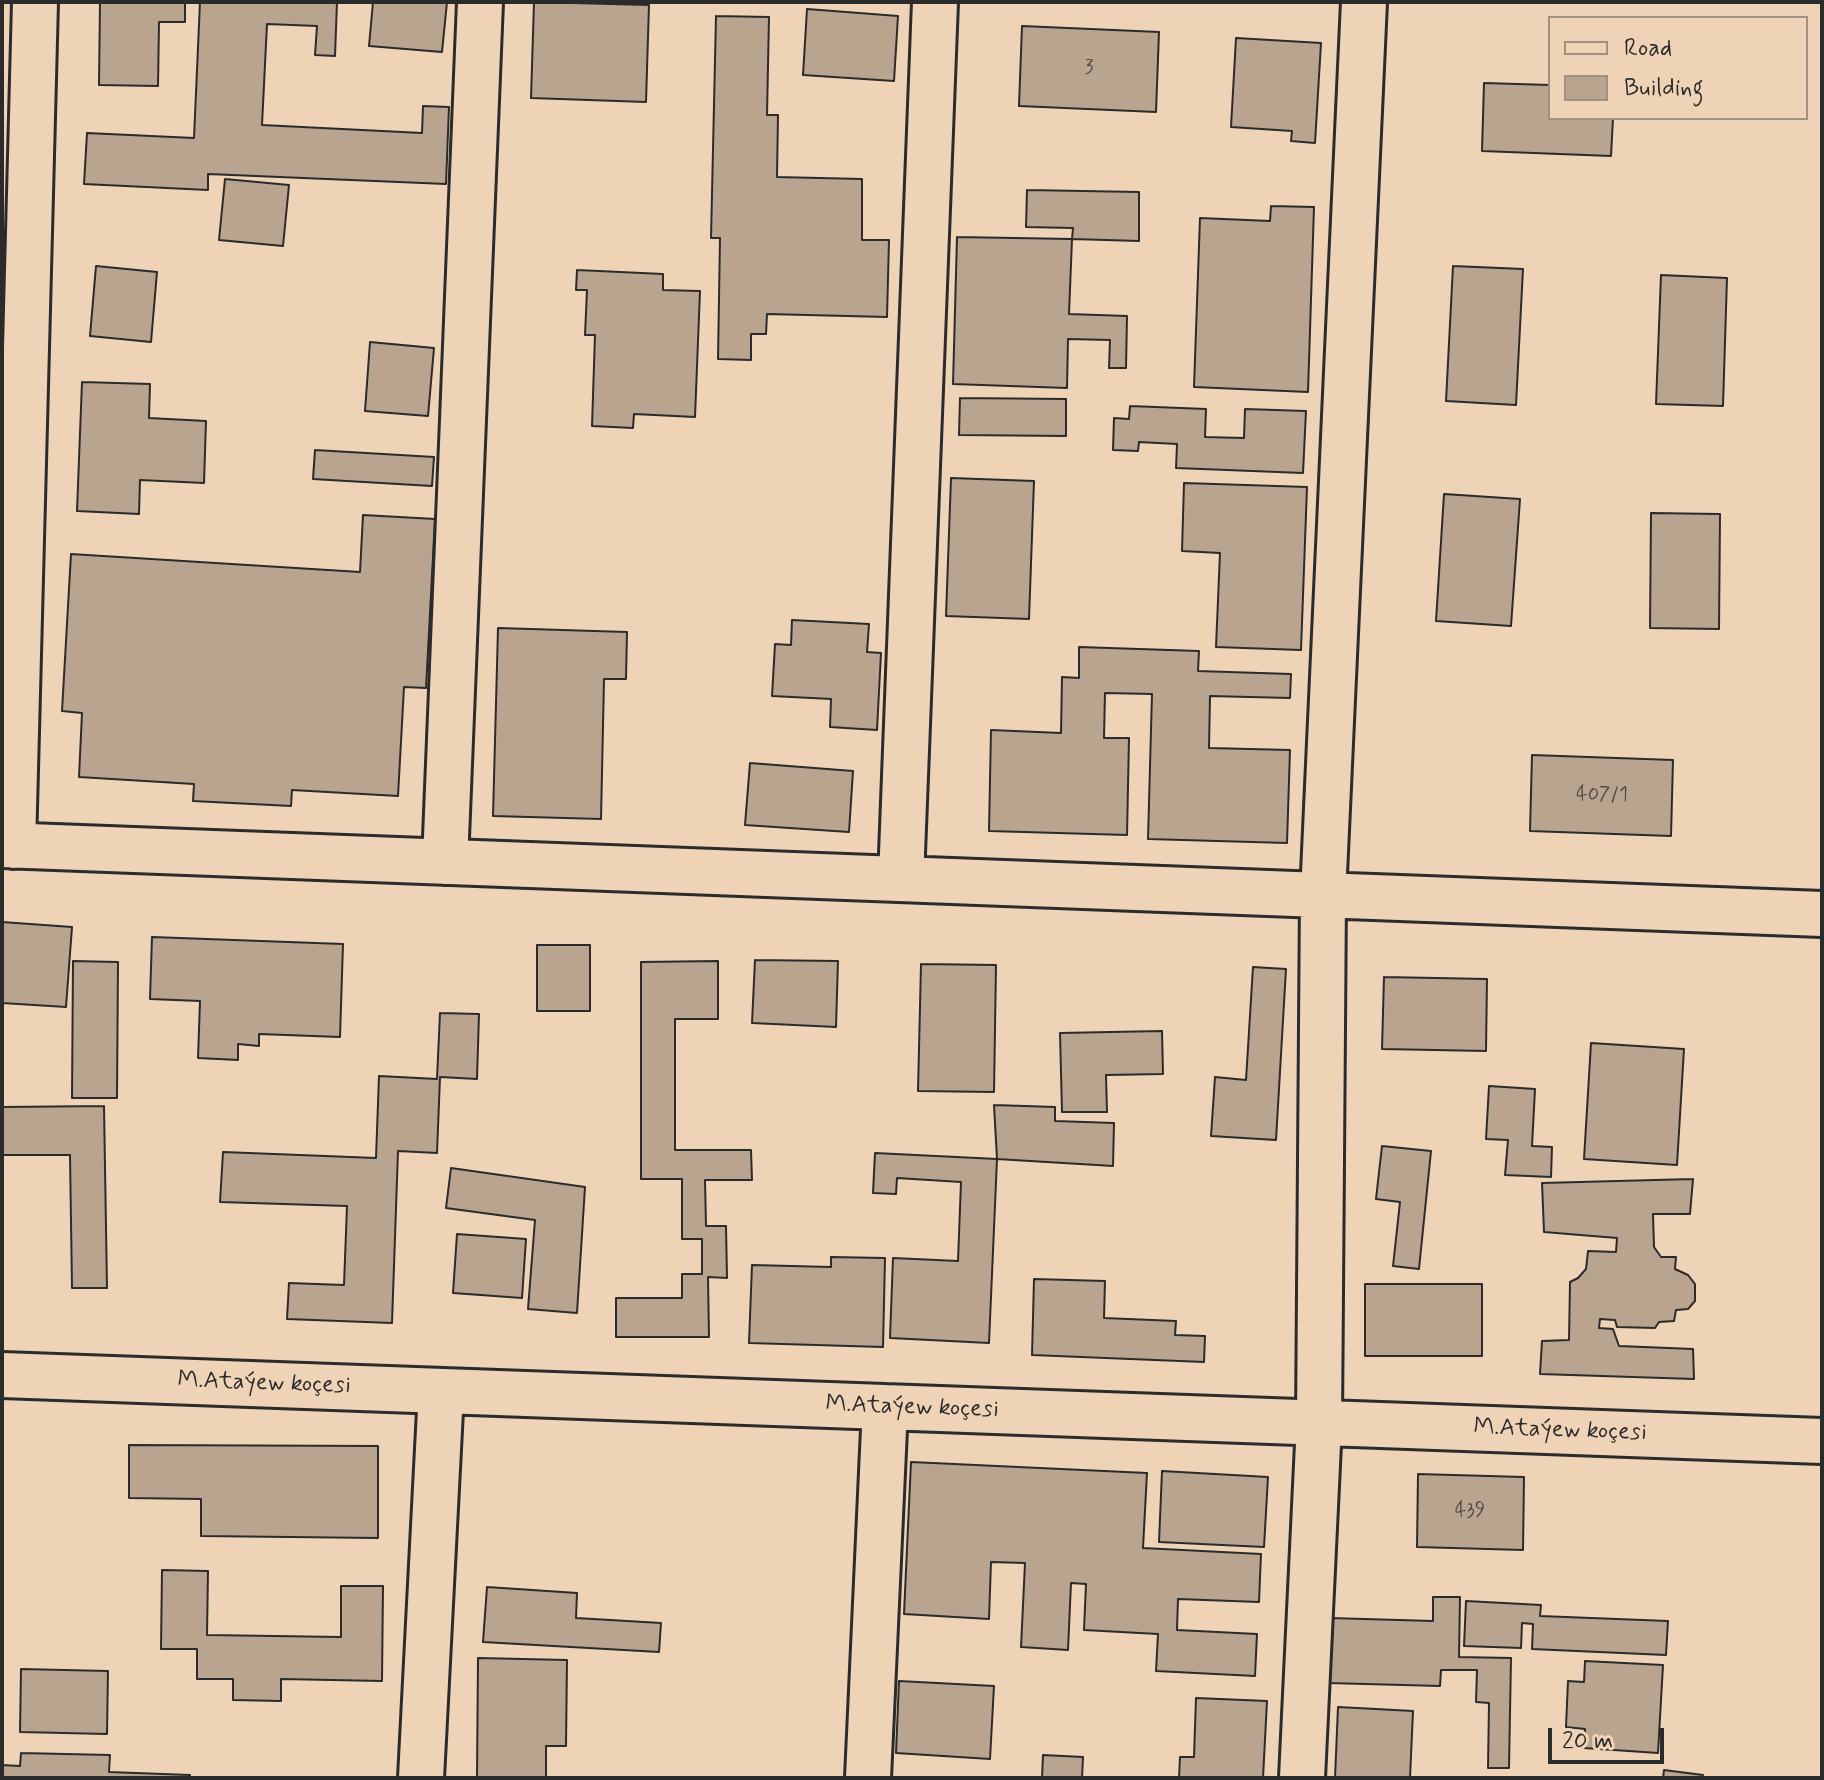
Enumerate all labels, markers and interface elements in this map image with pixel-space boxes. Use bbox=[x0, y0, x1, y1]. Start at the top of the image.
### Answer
legend bbox=[1548, 16, 1808, 120]
text: Road bbox=[1624, 33, 1672, 64]
house number: 3 bbox=[1084, 57, 1094, 81]
text: Building bbox=[1624, 73, 1704, 104]
house number: 407/1 bbox=[1576, 784, 1628, 808]
street label: M.Ataýew koçesi bbox=[177, 1367, 351, 1401]
street label: M.Ataýew koçesi bbox=[825, 1391, 999, 1425]
street label: M.Ataýew koçesi bbox=[1473, 1414, 1647, 1448]
house number: 439 bbox=[1455, 1500, 1485, 1524]
scale bar bbox=[1552, 1712, 1668, 1762]
text: 20 m bbox=[1562, 1726, 1613, 1757]

